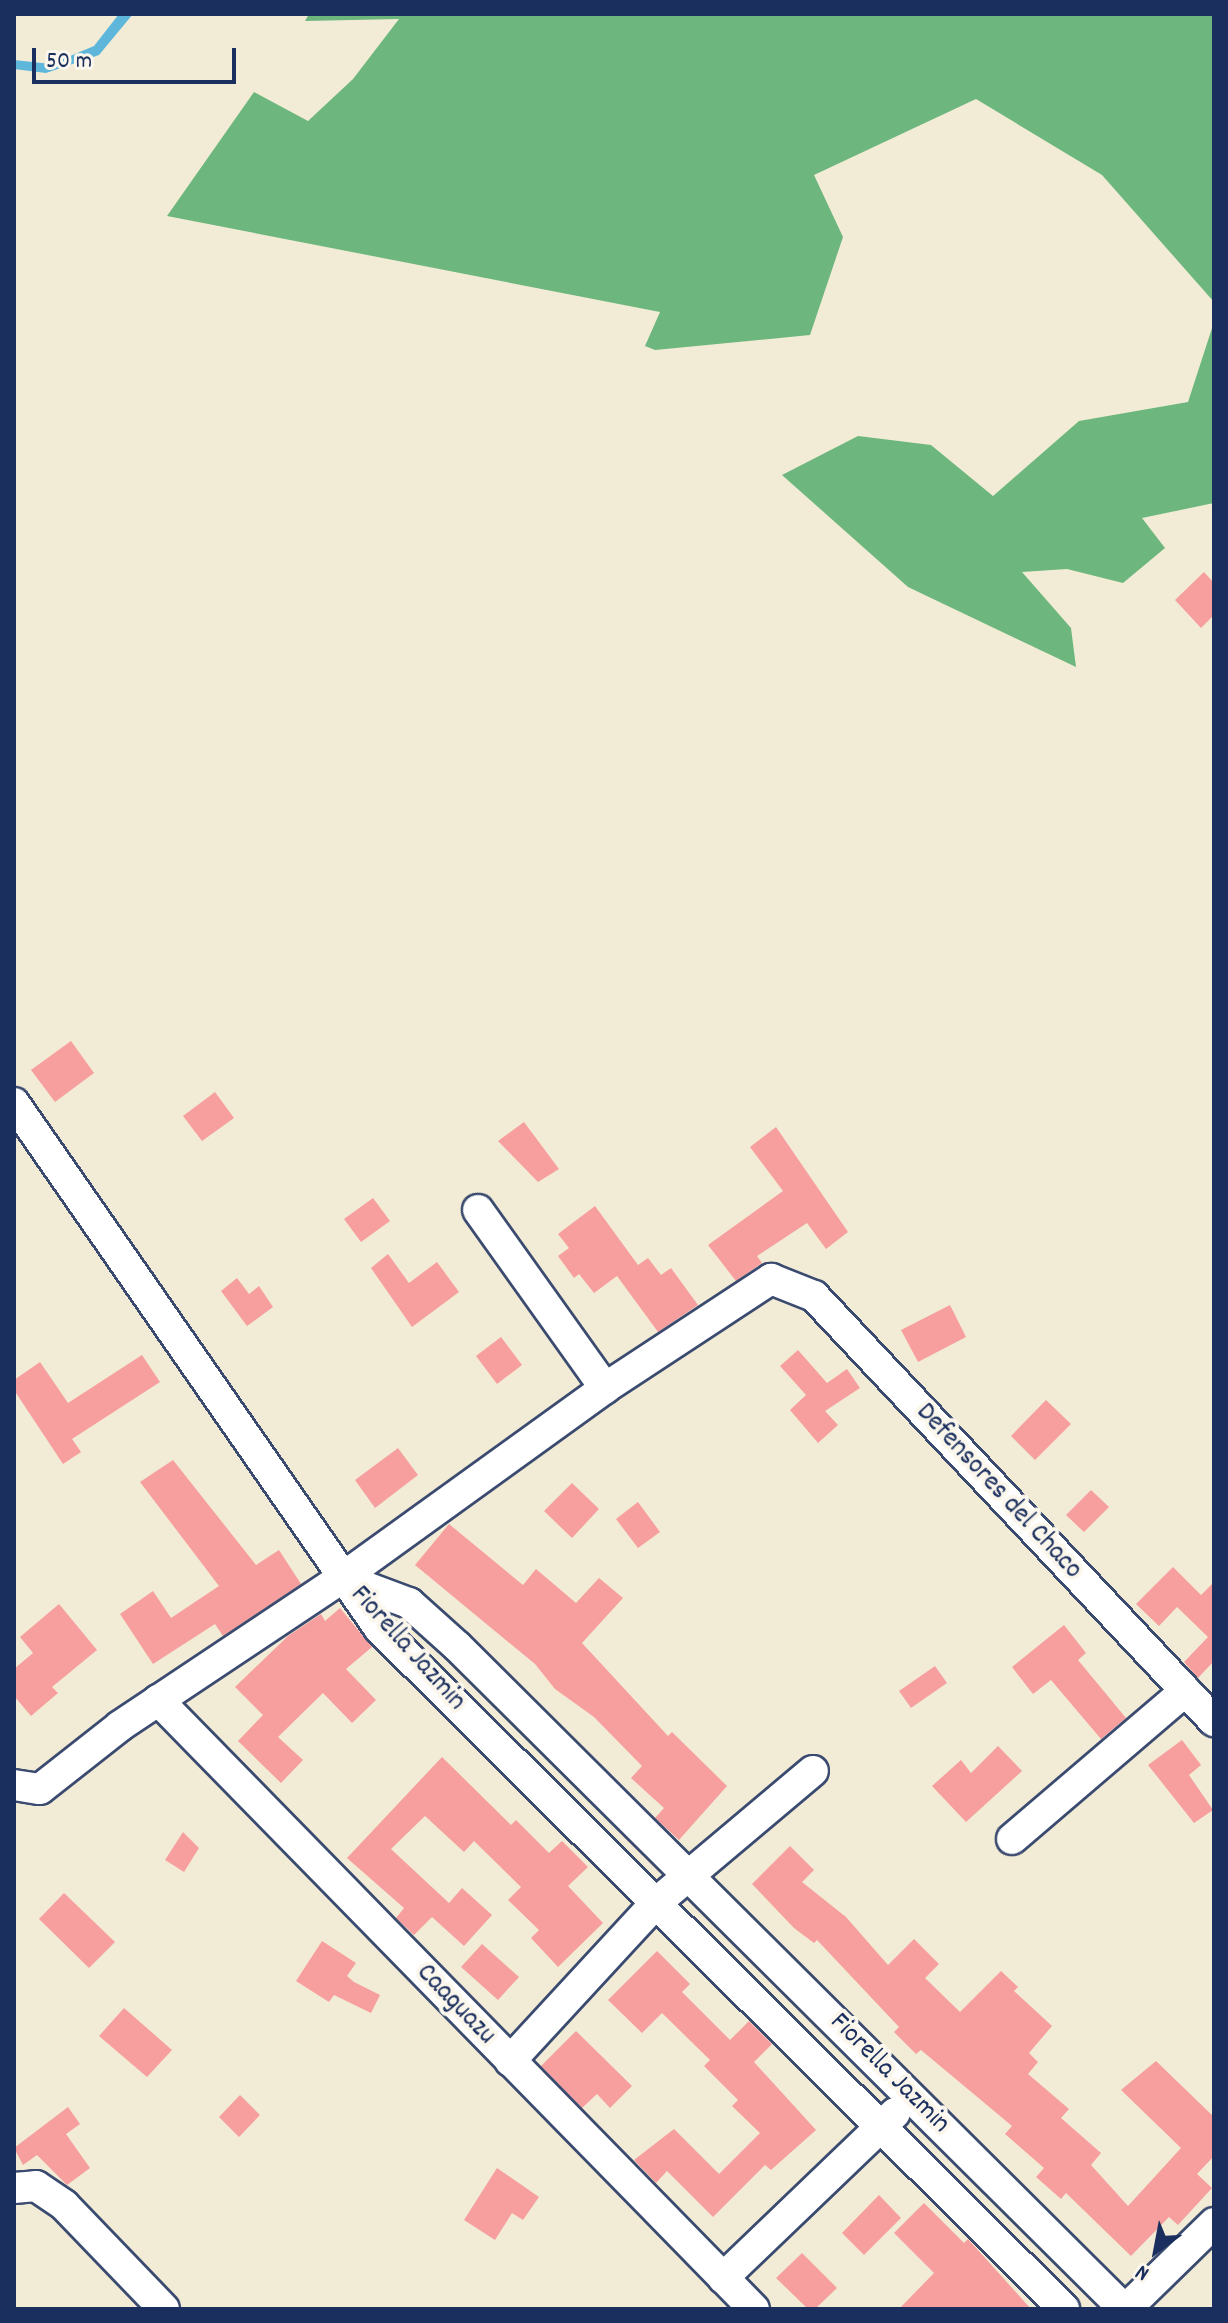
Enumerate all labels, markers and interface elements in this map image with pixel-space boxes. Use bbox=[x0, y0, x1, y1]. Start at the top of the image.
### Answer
scale bar bbox=[36, 32, 240, 82]
text: 50 m bbox=[46, 45, 92, 79]
street label: Defensores del Chaco bbox=[908, 1397, 1088, 1587]
street label: Fiorella Jazmin bbox=[342, 1579, 472, 1719]
street label: Caaguazu bbox=[408, 1957, 502, 2053]
street label: Fiorella Jazmin bbox=[822, 2007, 956, 2141]
north arrow bbox=[1116, 2211, 1196, 2291]
text: N bbox=[1130, 2256, 1156, 2288]

